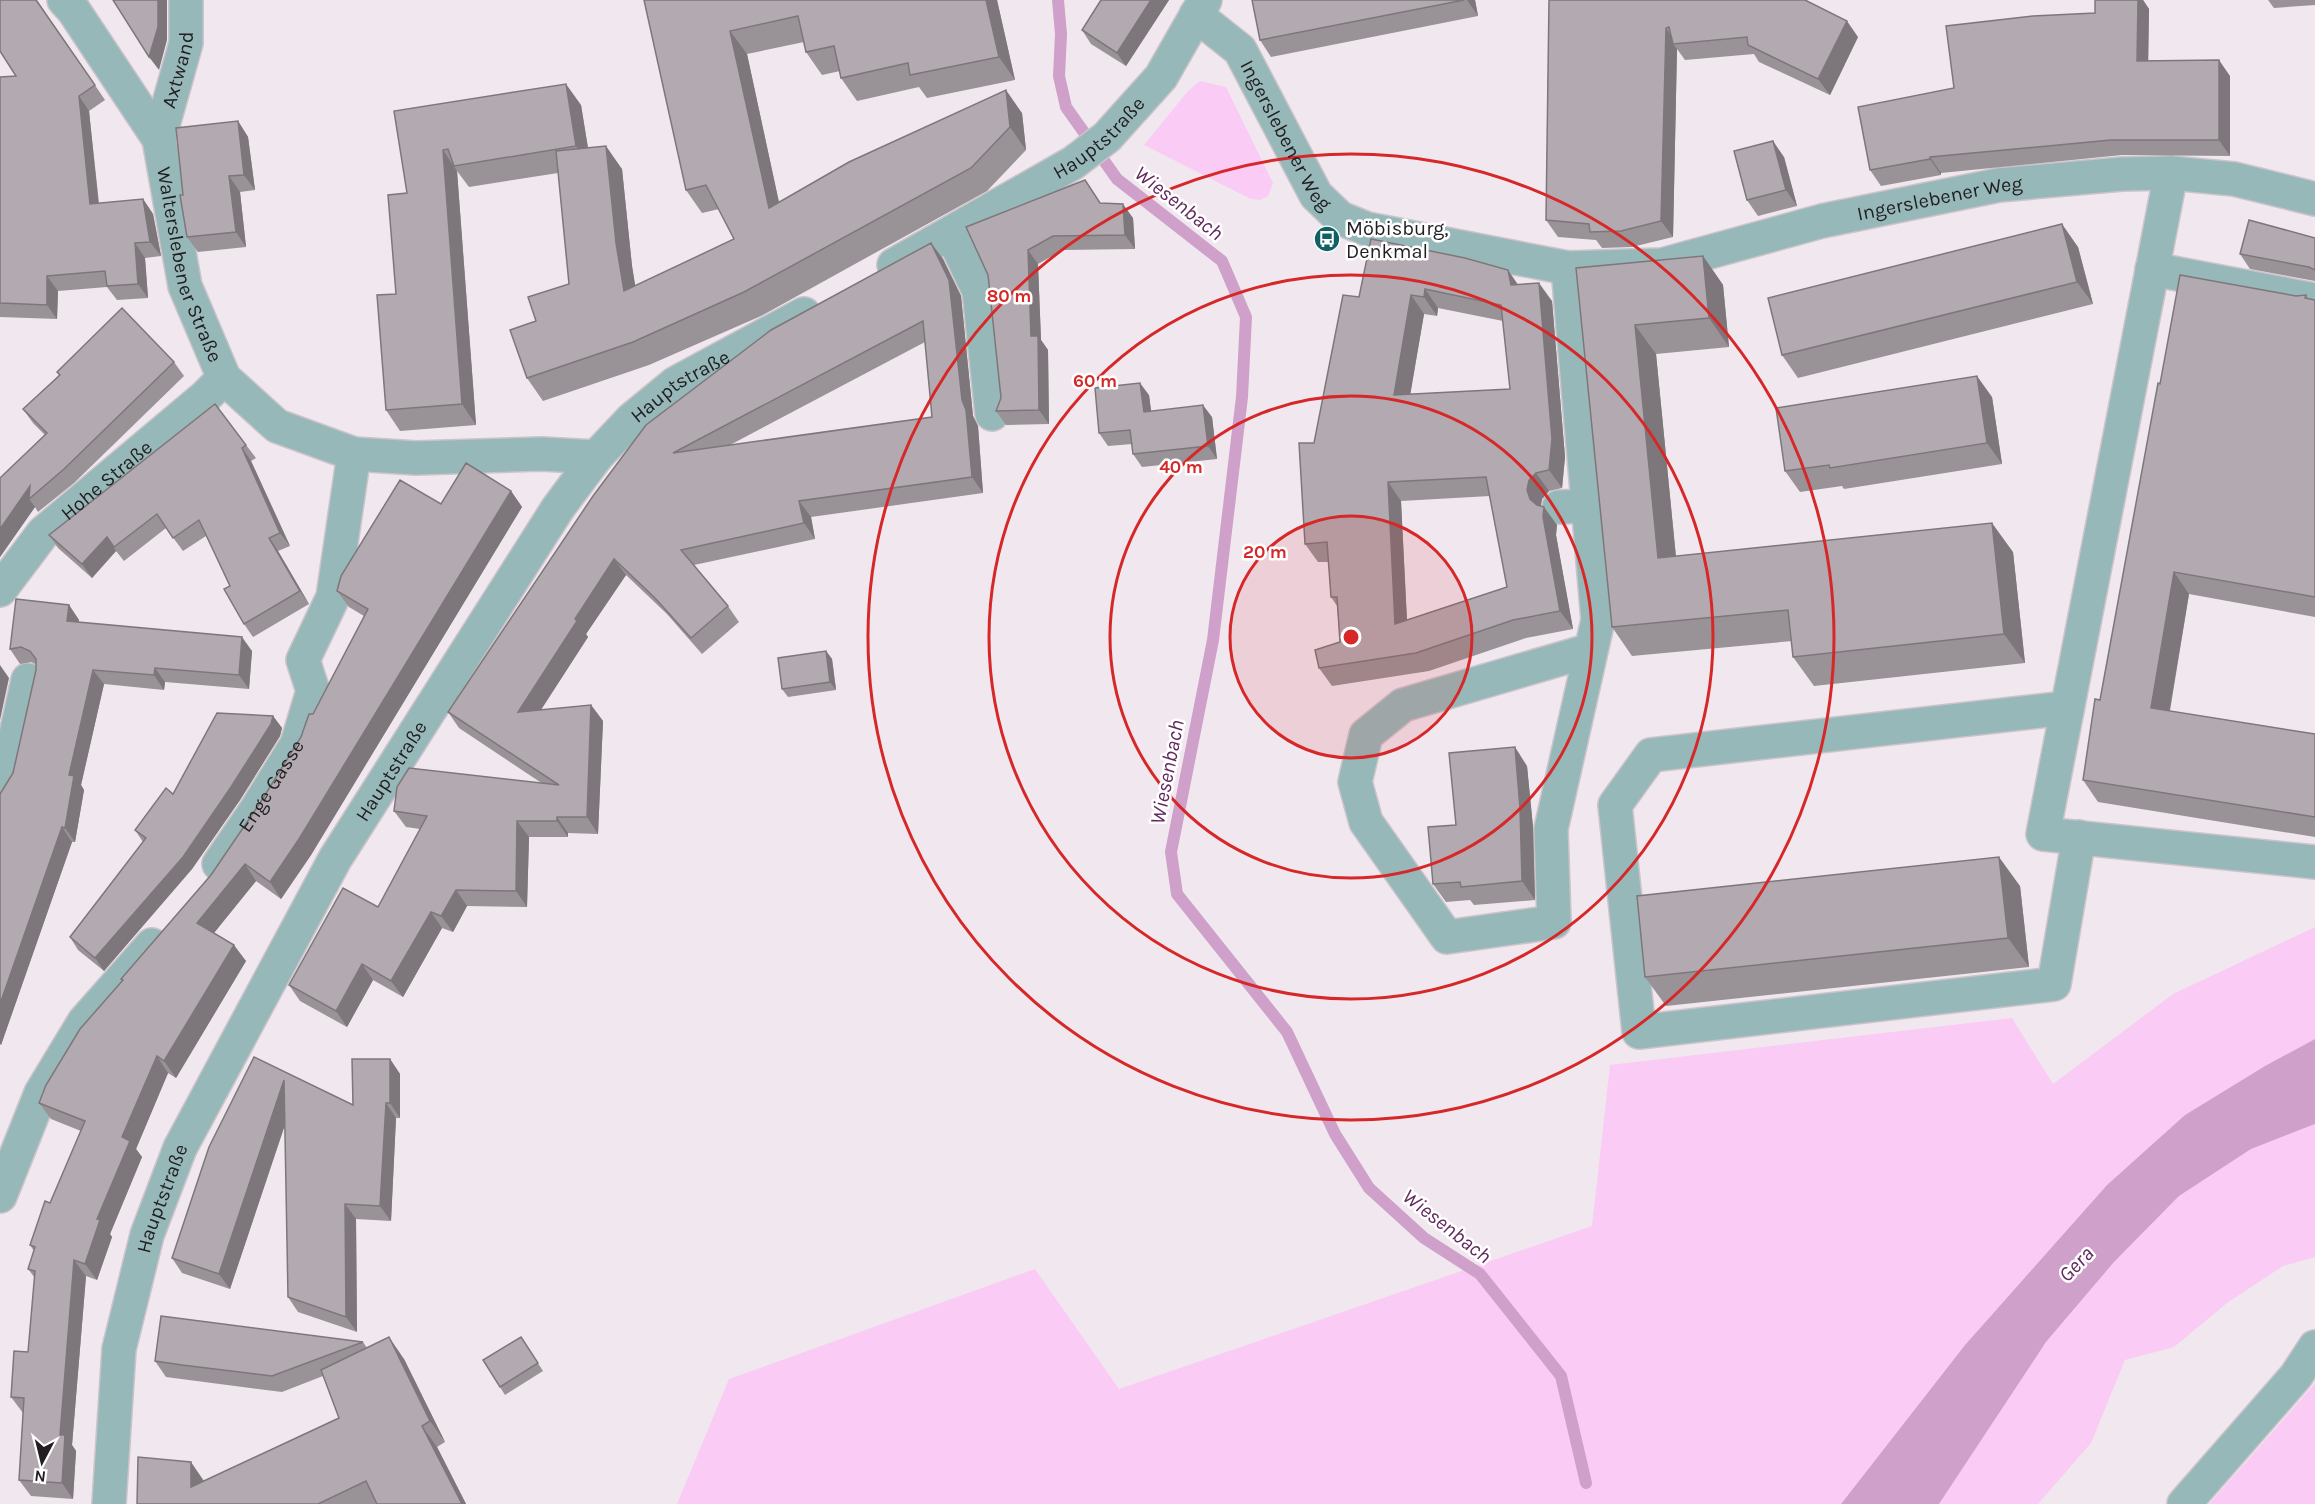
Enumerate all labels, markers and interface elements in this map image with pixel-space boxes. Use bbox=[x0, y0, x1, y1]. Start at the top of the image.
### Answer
street label: Axtwand bbox=[157, 31, 198, 111]
street label: Ingerslebener Weg bbox=[1236, 56, 1336, 215]
street label: Hauptstraße bbox=[1049, 92, 1149, 184]
water label: Wiesenbach bbox=[1130, 161, 1228, 245]
street label: Walterslebener Straße bbox=[153, 165, 227, 365]
street label: Ingerslebener Weg bbox=[1855, 171, 2023, 225]
place label: Möbisburg, Denkmal bbox=[1346, 217, 1449, 263]
bus stop icon: Möbisburg, Denkmal bbox=[1312, 224, 1342, 254]
text: 80 m bbox=[987, 285, 1031, 307]
street label: Hauptstraße bbox=[626, 345, 733, 427]
text: 60 m bbox=[1073, 370, 1117, 392]
street label: Hohe Straße bbox=[56, 435, 156, 525]
text: 40 m bbox=[1159, 456, 1203, 478]
text: 20 m bbox=[1243, 541, 1287, 563]
centre of rings bbox=[1341, 627, 1361, 647]
street label: Hauptstraße bbox=[350, 716, 431, 826]
water label: Wiesenbach bbox=[1145, 718, 1189, 826]
street label: Enge Gasse bbox=[233, 735, 308, 836]
street label: Hauptstraße bbox=[132, 1141, 192, 1255]
water label: Wiesenbach bbox=[1398, 1184, 1496, 1268]
water label: Gera bbox=[2054, 1241, 2098, 1287]
north arrow bbox=[12, 1432, 72, 1492]
text: N bbox=[33, 1466, 47, 1487]

